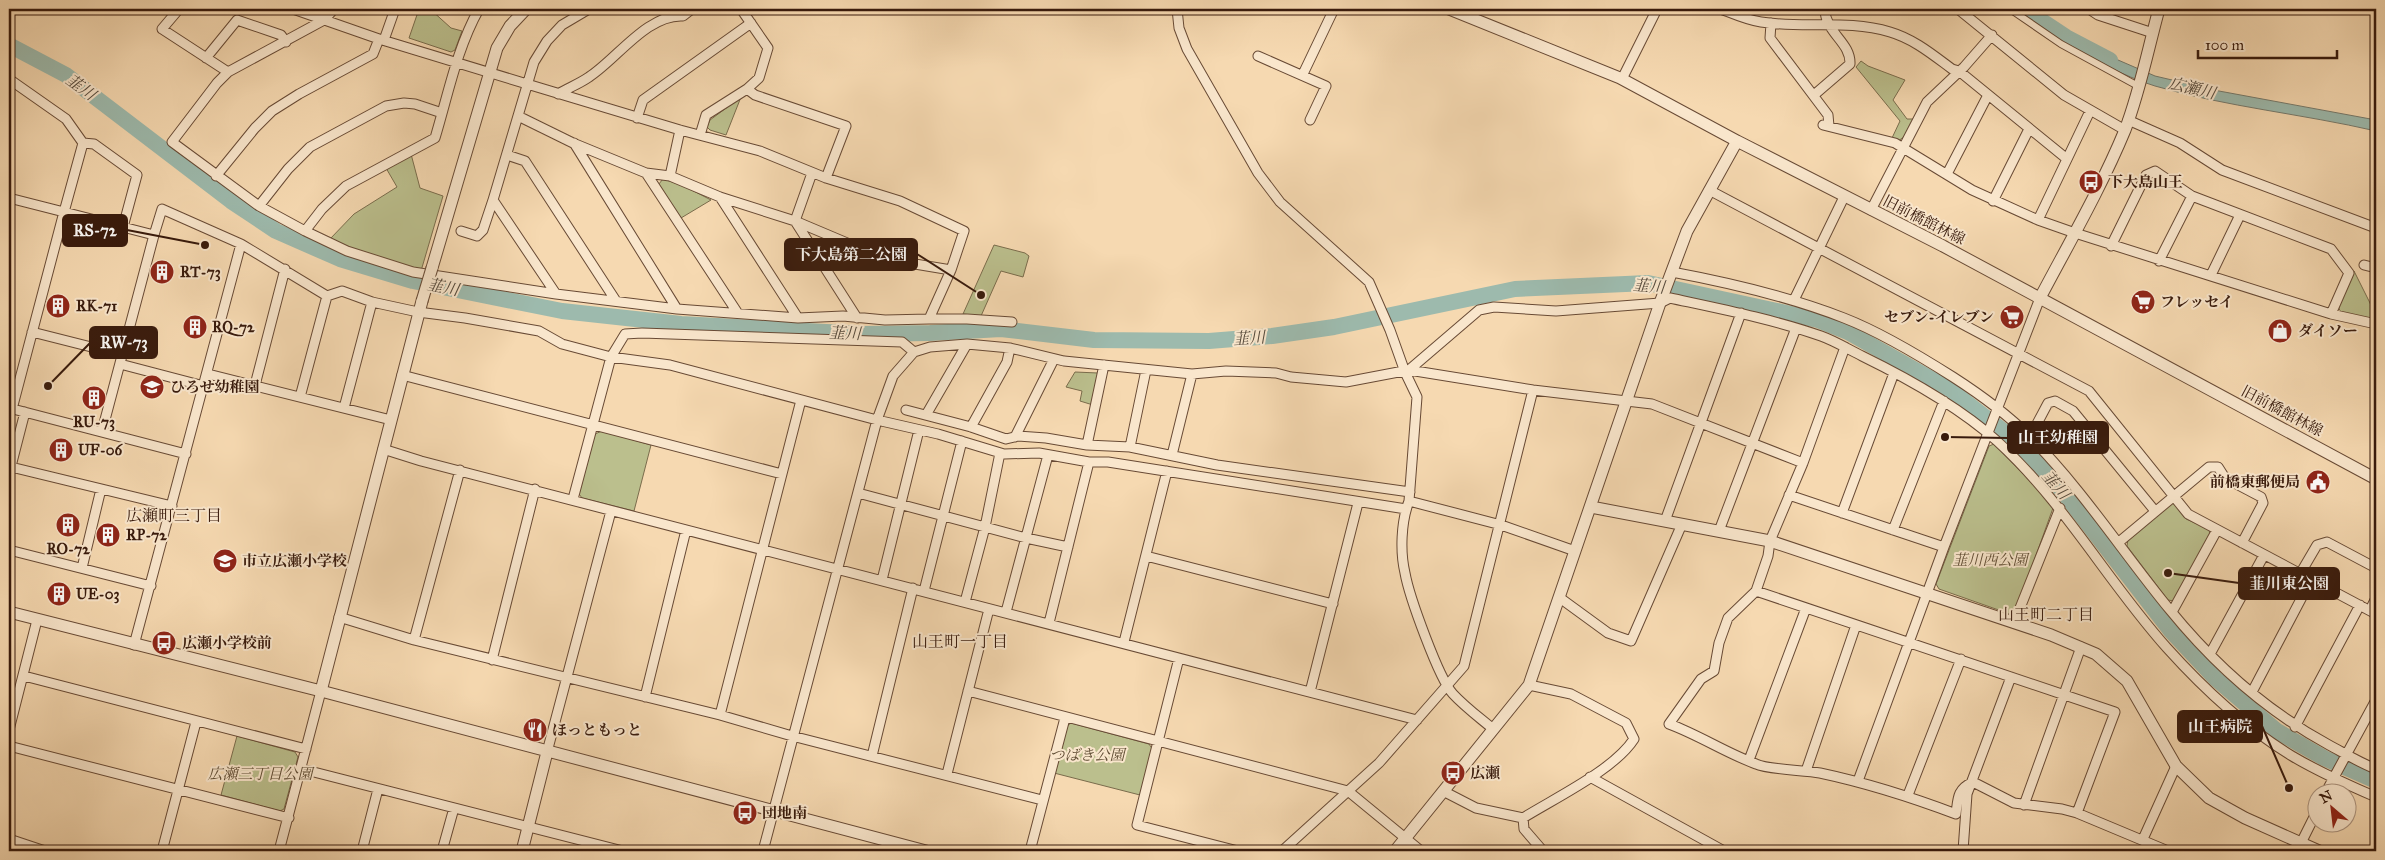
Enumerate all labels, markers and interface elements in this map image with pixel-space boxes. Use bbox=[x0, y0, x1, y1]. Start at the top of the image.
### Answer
scale bar bbox=[2198, 28, 2336, 60]
text: 100 m bbox=[2205, 36, 2245, 54]
water label: 韮川 bbox=[62, 70, 101, 105]
water label: 広瀬川 bbox=[2166, 73, 2219, 103]
bus stop icon: 下大島山王 bbox=[2078, 169, 2104, 195]
place label: 下大島山王 bbox=[2108, 173, 2183, 191]
street label: 旧前橋館林線 bbox=[1880, 192, 1968, 248]
callout: RS-72 bbox=[63, 215, 127, 246]
text: RS-72 bbox=[73, 221, 118, 240]
callout: 下大島第二公園 bbox=[785, 239, 917, 270]
text: 下大島第二公園 bbox=[795, 245, 907, 264]
building icon: RT-73 bbox=[149, 259, 175, 285]
place label: RT-73 bbox=[180, 263, 221, 282]
water label: 韮川 bbox=[425, 275, 462, 300]
water label: 韮川 bbox=[1632, 275, 1668, 297]
supermarket icon: フレッセイ bbox=[2130, 289, 2156, 315]
building icon: RK-71 bbox=[45, 293, 71, 319]
place label: フレッセイ bbox=[2160, 293, 2234, 311]
place label: RK-71 bbox=[76, 297, 117, 315]
supermarket icon: セブン-イレブン bbox=[1999, 304, 2025, 330]
place label: セブン-イレブン bbox=[1884, 308, 1994, 326]
building icon: RQ-72 bbox=[182, 314, 208, 340]
place label: RQ-72 bbox=[212, 318, 255, 337]
shop icon: ダイソー bbox=[2267, 318, 2293, 344]
place label: ダイソー bbox=[2298, 322, 2358, 340]
water label: 韮川 bbox=[829, 323, 863, 343]
callout: RW-73 bbox=[90, 327, 157, 358]
water label: 韮川 bbox=[1232, 327, 1268, 349]
text: RW-73 bbox=[100, 333, 148, 353]
school or university icon: ひろせ幼稚園 bbox=[139, 374, 165, 400]
place label: ひろせ幼稚園 bbox=[170, 378, 260, 396]
street label: 旧前橋館林線 bbox=[2238, 382, 2326, 440]
building icon: RU-73 bbox=[81, 385, 107, 411]
place label: RU-73 bbox=[73, 413, 115, 432]
callout: 山王幼稚園 bbox=[2008, 422, 2108, 453]
text: 山王幼稚園 bbox=[2018, 428, 2098, 447]
building icon: UF-06 bbox=[48, 437, 74, 463]
place label: UF-06 bbox=[78, 441, 124, 459]
water label: 韮川 bbox=[2038, 467, 2075, 505]
public building icon: 前橋東郵便局 bbox=[2305, 469, 2331, 495]
place label: 前橋東郵便局 bbox=[2210, 473, 2300, 491]
district label: 広瀬町三丁目 bbox=[126, 506, 222, 525]
building icon: RO-72 bbox=[55, 512, 81, 538]
building icon: RP-72 bbox=[95, 522, 121, 548]
place label: RP-72 bbox=[126, 526, 167, 544]
place label: RO-72 bbox=[46, 540, 90, 558]
school or university icon: 市立広瀬小学校 bbox=[212, 548, 238, 574]
park label: 韮川西公園 bbox=[1952, 551, 2030, 569]
place label: 市立広瀬小学校 bbox=[242, 552, 347, 570]
callout: 韮川東公園 bbox=[2239, 568, 2339, 599]
text: 韮川東公園 bbox=[2249, 574, 2329, 593]
building icon: UE-03 bbox=[46, 581, 72, 607]
place label: UE-03 bbox=[76, 585, 119, 604]
district label: 山王町二丁目 bbox=[1998, 605, 2094, 624]
bus stop icon: 広瀬小学校前 bbox=[151, 630, 177, 656]
district label: 山王町一丁目 bbox=[912, 632, 1008, 651]
place label: 広瀬小学校前 bbox=[182, 634, 272, 652]
callout: 山王病院 bbox=[2178, 711, 2262, 742]
restaurant icon: ほっともっと bbox=[522, 717, 548, 743]
text: 山王病院 bbox=[2188, 717, 2252, 736]
place label: ほっともっと bbox=[552, 721, 642, 739]
park label: つばき公園 bbox=[1049, 746, 1127, 764]
bus stop icon: 広瀬 bbox=[1440, 760, 1466, 786]
place label: 広瀬 bbox=[1470, 764, 1500, 782]
park label: 広瀬三丁目公園 bbox=[207, 765, 315, 783]
north arrow bbox=[2308, 782, 2358, 832]
text: N bbox=[2317, 787, 2335, 807]
bus stop icon: 団地南 bbox=[732, 800, 758, 826]
place label: 団地南 bbox=[762, 804, 807, 822]

